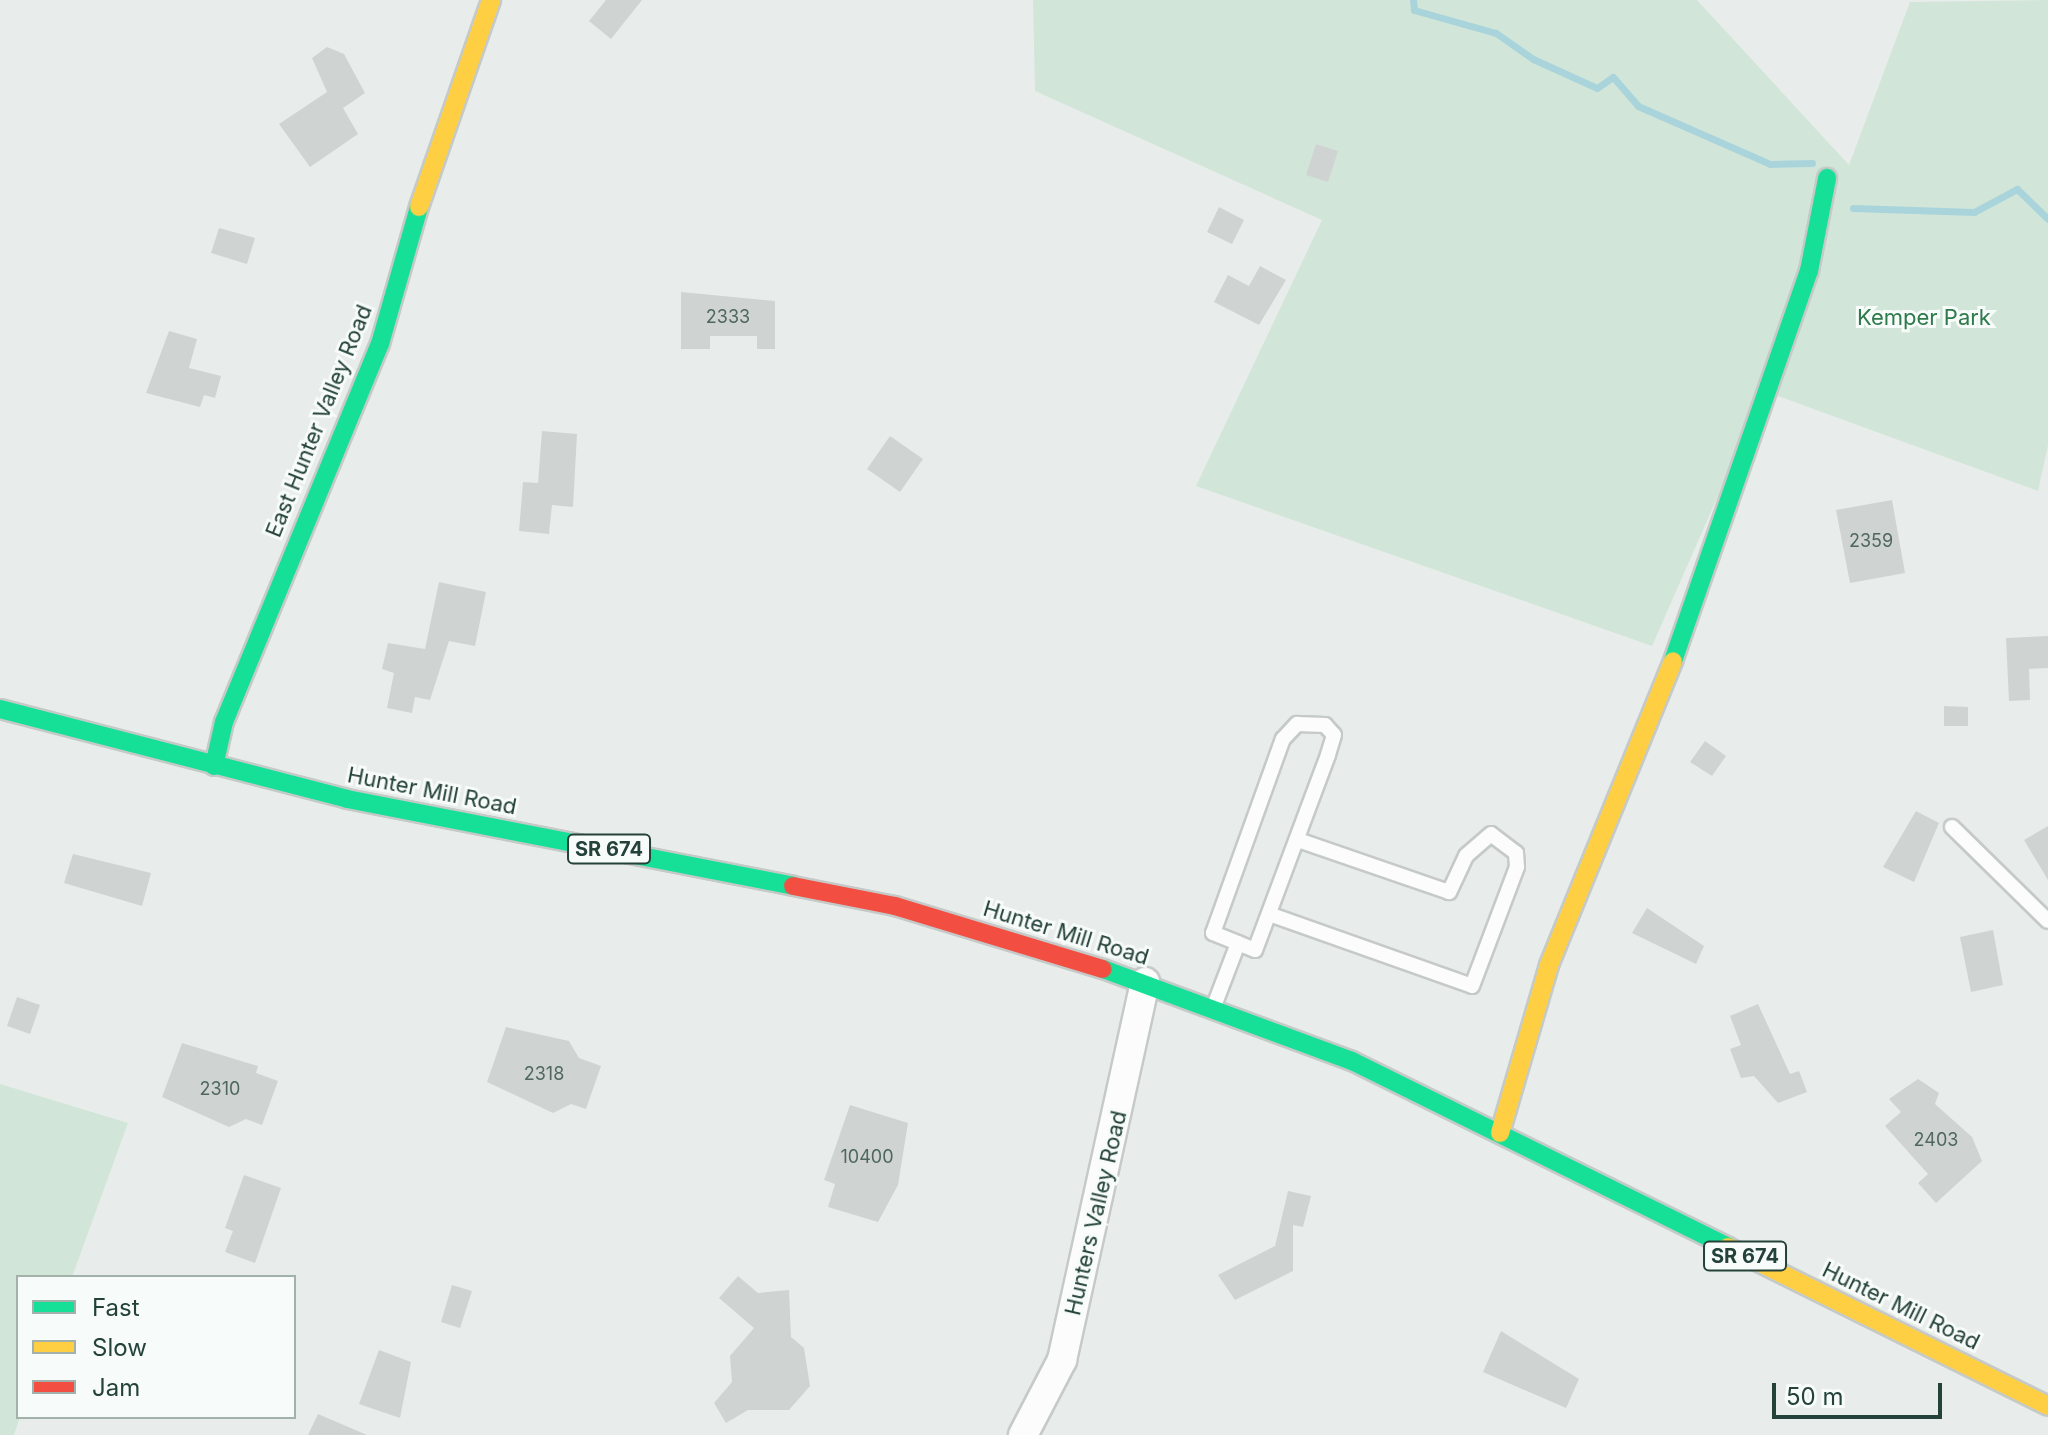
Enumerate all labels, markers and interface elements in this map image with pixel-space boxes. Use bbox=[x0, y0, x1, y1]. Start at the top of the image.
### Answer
street label: East Hunter Valley Road bbox=[260, 301, 378, 541]
park label: Kemper Park bbox=[1857, 305, 1991, 331]
house number: 2333 bbox=[706, 306, 750, 328]
house number: 2359 bbox=[1849, 530, 1893, 552]
street label: Hunter Mill Road bbox=[345, 762, 519, 820]
road number: SR 674 bbox=[567, 833, 651, 865]
street label: Hunter Mill Road bbox=[980, 895, 1152, 971]
house number: 2318 bbox=[524, 1063, 564, 1085]
house number: 2310 bbox=[200, 1078, 240, 1100]
street label: Hunters Valley Road bbox=[1060, 1108, 1132, 1318]
house number: 2403 bbox=[1914, 1129, 1958, 1151]
house number: 10400 bbox=[840, 1146, 894, 1168]
road number: SR 674 bbox=[1703, 1240, 1787, 1272]
street label: Hunter Mill Road bbox=[1818, 1256, 1984, 1356]
legend bbox=[16, 1275, 296, 1419]
text: Fast bbox=[92, 1293, 140, 1322]
text: Slow bbox=[92, 1333, 147, 1362]
scale bar bbox=[1776, 1367, 1946, 1417]
text: Jam bbox=[92, 1373, 140, 1402]
text: 50 m bbox=[1786, 1382, 1844, 1411]

